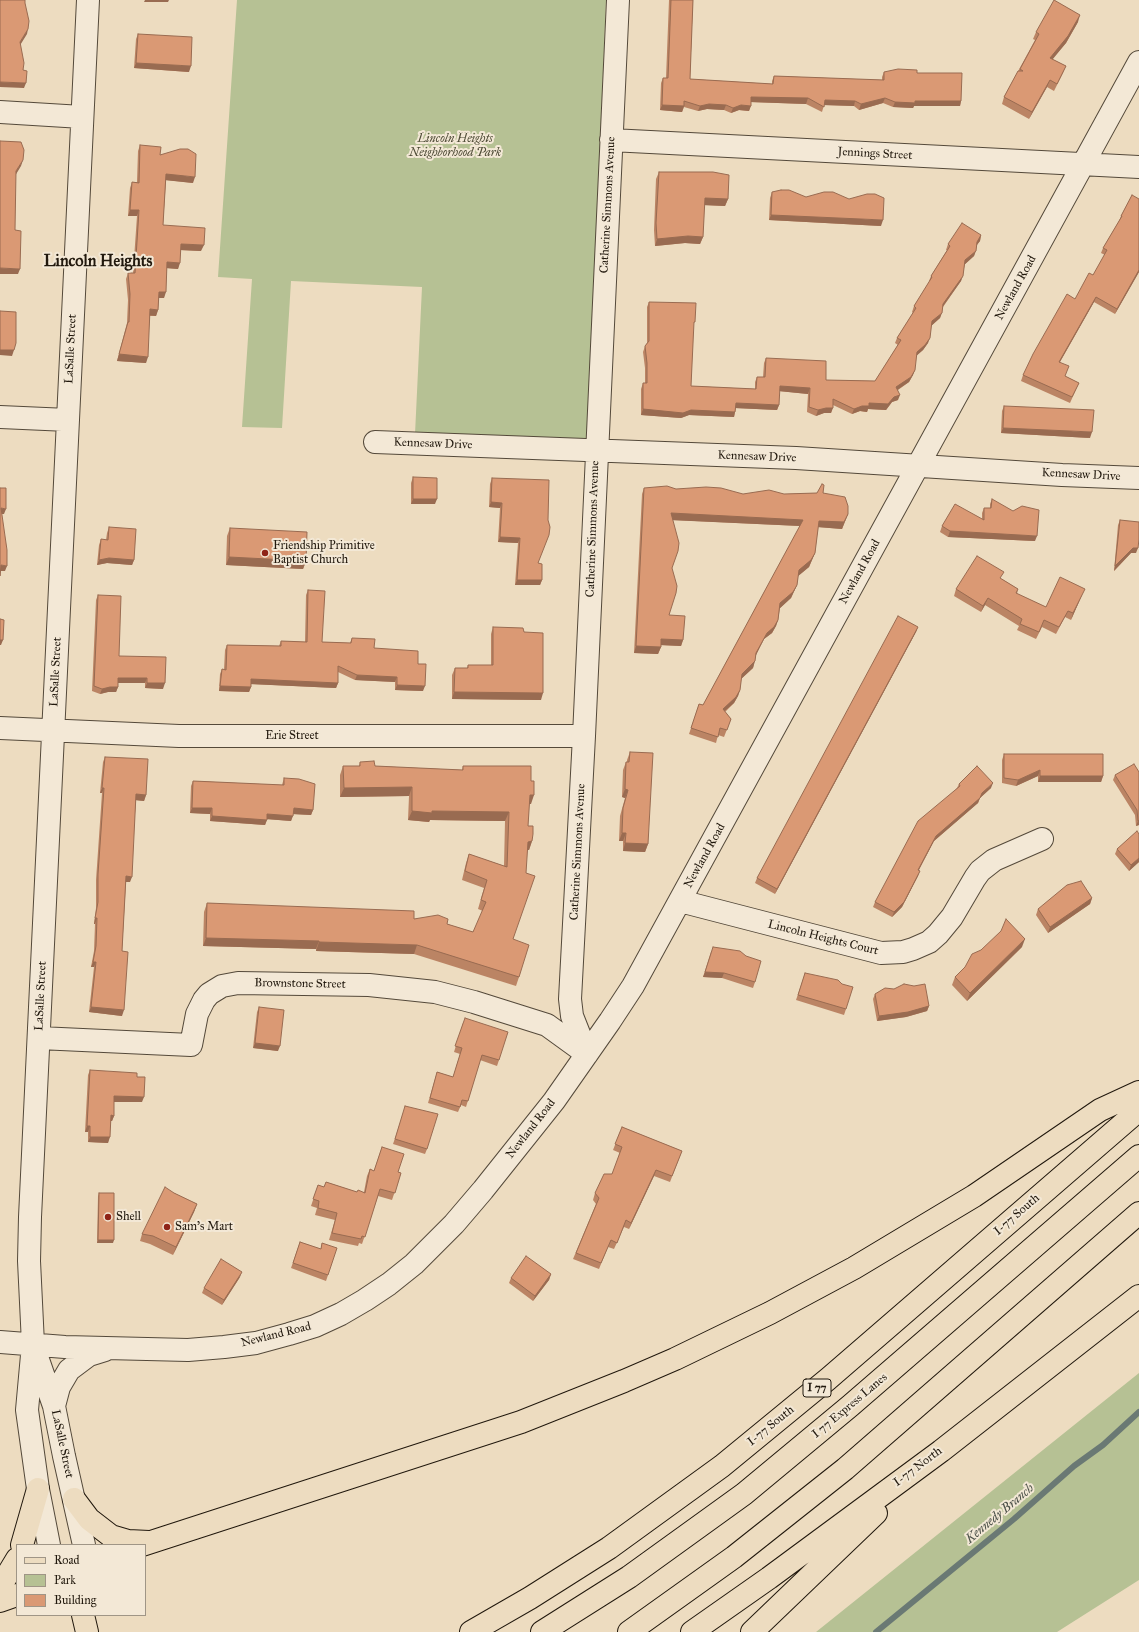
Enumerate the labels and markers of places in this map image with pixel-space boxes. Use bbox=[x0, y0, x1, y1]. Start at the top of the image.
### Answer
place label: Friendship Primitive Baptist Church bbox=[273, 539, 375, 567]
marker: Friendship Primitive Baptist Church bbox=[260, 548, 270, 558]
place label: Shell bbox=[116, 1210, 141, 1224]
marker: Shell bbox=[103, 1212, 113, 1222]
place label: Sam's Mart bbox=[175, 1220, 233, 1234]
marker: Sam's Mart bbox=[162, 1222, 172, 1232]

